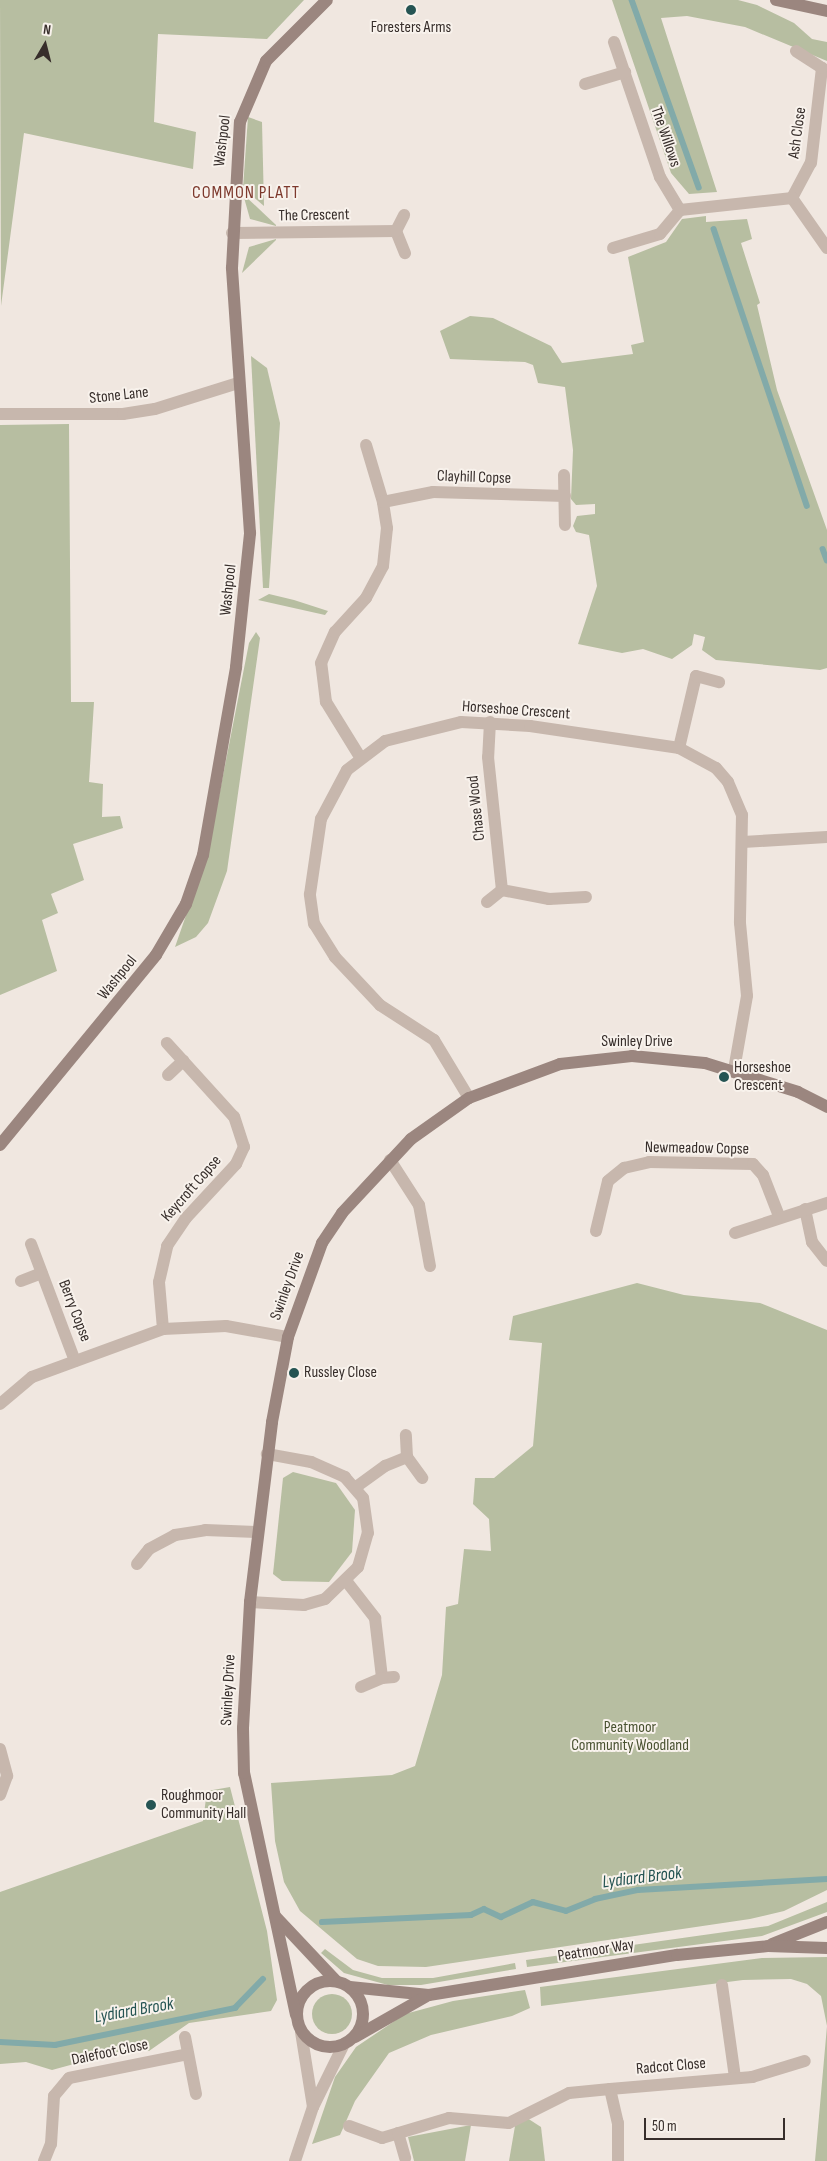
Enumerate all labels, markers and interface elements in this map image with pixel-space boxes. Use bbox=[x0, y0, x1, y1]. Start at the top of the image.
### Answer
marker: Foresters Arms bbox=[405, 4, 417, 16]
place label: Foresters Arms bbox=[371, 18, 451, 38]
north arrow bbox=[20, 20, 70, 70]
text: N bbox=[42, 21, 52, 39]
street label: The Willows bbox=[646, 104, 684, 170]
street label: Ash Close bbox=[785, 106, 811, 160]
street label: Washpool bbox=[210, 114, 236, 168]
district label: COMMON PLATT bbox=[191, 182, 301, 204]
street label: The Crescent bbox=[278, 206, 350, 226]
street label: Stone Lane bbox=[88, 383, 150, 409]
street label: Clayhill Copse bbox=[437, 467, 511, 489]
street label: Washpool bbox=[217, 563, 241, 617]
street label: Horseshoe Crescent bbox=[461, 698, 571, 724]
street label: Chase Wood bbox=[464, 774, 490, 842]
street label: Washpool bbox=[94, 952, 142, 1004]
street label: Swinley Drive bbox=[601, 1032, 673, 1052]
place label: Horseshoe Crescent bbox=[734, 1058, 791, 1096]
marker: Horseshoe Crescent bbox=[718, 1071, 730, 1083]
street label: Newmeadow Copse bbox=[645, 1138, 749, 1160]
street label: Keycroft Copse bbox=[158, 1152, 226, 1226]
street label: Swinley Drive bbox=[267, 1249, 309, 1323]
street label: Berry Copse bbox=[53, 1277, 95, 1345]
place label: Russley Close bbox=[304, 1363, 377, 1383]
marker: Russley Close bbox=[288, 1367, 300, 1379]
street label: Swinley Drive bbox=[218, 1654, 240, 1726]
park label: Peatmoor Community Woodland bbox=[571, 1718, 689, 1756]
place label: Roughmoor Community Hall bbox=[161, 1786, 246, 1824]
marker: Roughmoor Community Hall bbox=[145, 1799, 157, 1811]
water label: Lydiard Brook bbox=[601, 1862, 683, 1894]
street label: Peatmoor Way bbox=[556, 1935, 636, 1967]
water label: Lydiard Brook bbox=[93, 1993, 175, 2029]
street label: Dalefoot Close bbox=[70, 2036, 150, 2070]
street label: Radcot Close bbox=[635, 2054, 707, 2080]
scale bar bbox=[647, 2108, 788, 2140]
text: 50 m bbox=[652, 2117, 677, 2136]

